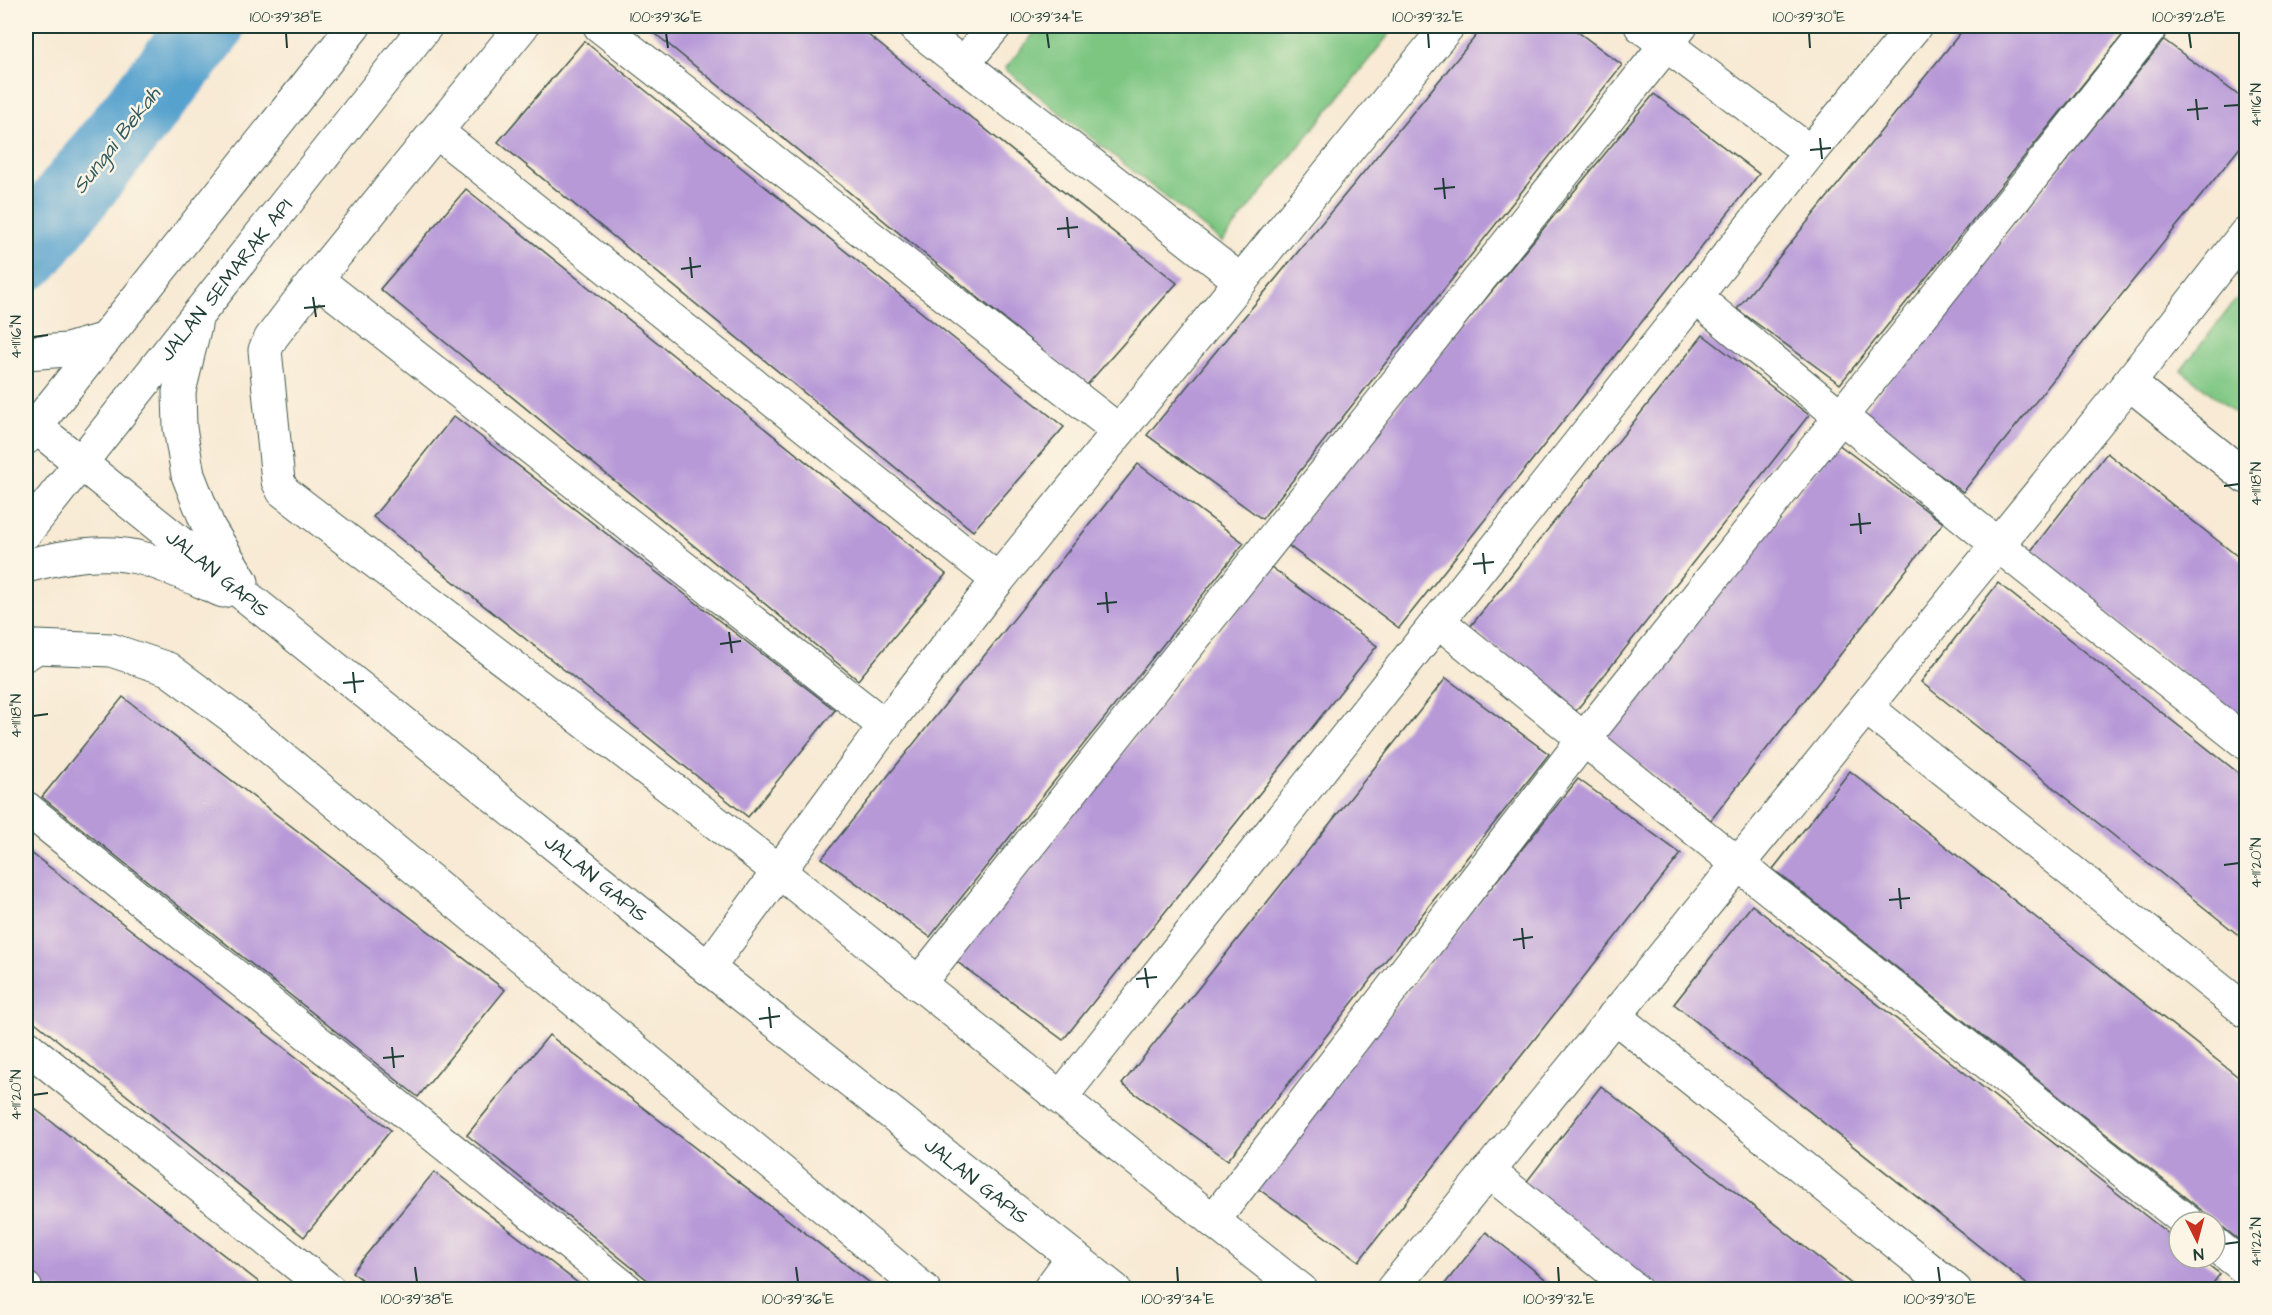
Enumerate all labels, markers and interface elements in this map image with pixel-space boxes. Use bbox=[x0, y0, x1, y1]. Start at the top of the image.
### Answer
text: 100°39'38"E bbox=[250, 7, 322, 28]
text: 100°39'36"E bbox=[630, 7, 702, 28]
text: 100°39'34"E bbox=[1010, 7, 1084, 28]
text: 100°39'32"E bbox=[1392, 7, 1464, 28]
text: 100°39'30"E bbox=[1773, 7, 1845, 28]
text: 100°39'28"E bbox=[2152, 7, 2226, 28]
water label: Sungai Bekah bbox=[66, 80, 169, 200]
text: 4°11'16"N bbox=[2246, 83, 2267, 127]
street label: JALAN SEMARAK API bbox=[153, 193, 300, 367]
text: 4°11'16"N bbox=[6, 315, 27, 359]
text: 4°11'18"N bbox=[2246, 462, 2267, 506]
street label: JALAN GAPIS bbox=[159, 524, 275, 625]
text: 4°11'18"N bbox=[6, 694, 27, 738]
street label: JALAN GAPIS bbox=[538, 828, 654, 929]
text: 4°11'20"N bbox=[2246, 838, 2267, 888]
text: 4°11'20"N bbox=[6, 1070, 27, 1120]
street label: JALAN GAPIS bbox=[918, 1131, 1034, 1231]
north arrow bbox=[2167, 1210, 2227, 1270]
text: 4°11'22"N bbox=[2246, 1217, 2267, 1267]
text: N bbox=[2192, 1242, 2205, 1265]
text: 100°39'38"E bbox=[381, 1289, 453, 1310]
text: 100°39'36"E bbox=[762, 1289, 834, 1310]
text: 100°39'34"E bbox=[1141, 1289, 1215, 1310]
text: 100°39'32"E bbox=[1523, 1289, 1595, 1310]
text: 100°39'30"E bbox=[1904, 1289, 1976, 1310]

